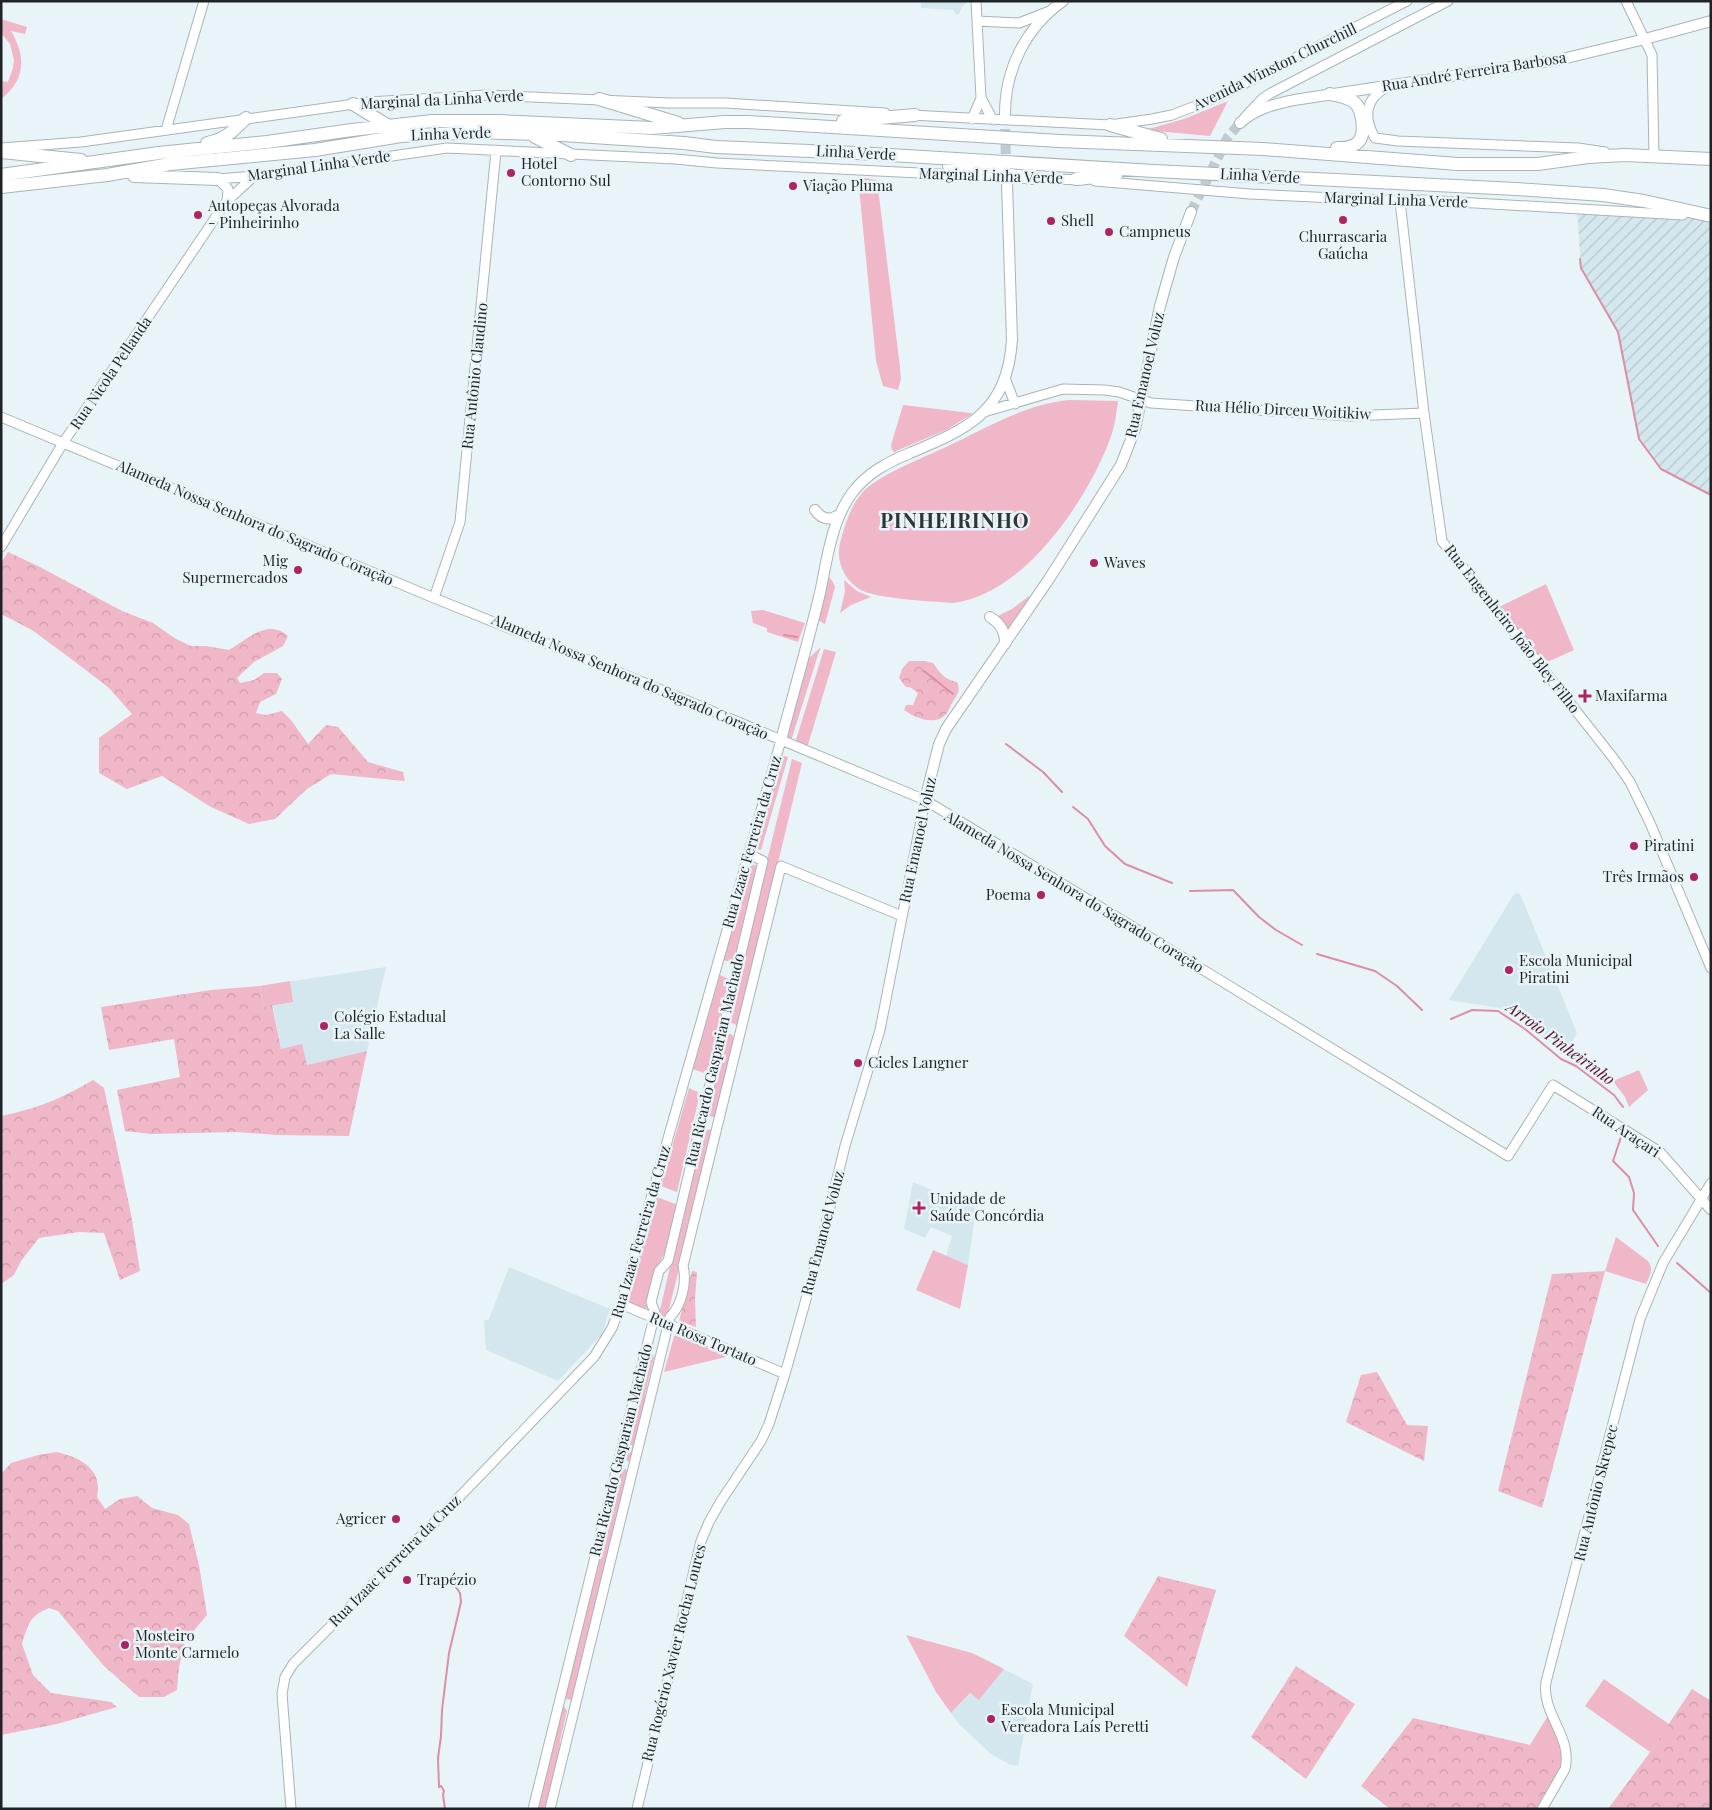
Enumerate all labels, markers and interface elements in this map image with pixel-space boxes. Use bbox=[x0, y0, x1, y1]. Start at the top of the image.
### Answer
street label: Avenida Winston Churchill bbox=[1189, 18, 1360, 115]
street label: Rua André Ferreira Barbosa bbox=[1380, 46, 1568, 95]
street label: Marginal da Linha Verde bbox=[360, 85, 524, 113]
street label: Linha Verde bbox=[410, 122, 491, 144]
street label: Linha Verde bbox=[815, 140, 897, 164]
street label: Marginal Linha Verde bbox=[246, 145, 392, 185]
place label: Hotel Contorno Sul bbox=[521, 153, 611, 190]
street label: Marginal Linha Verde bbox=[919, 162, 1063, 188]
street label: Linha Verde bbox=[1219, 163, 1301, 187]
marker: Hotel Contorno Sul bbox=[505, 167, 517, 179]
place label: Viação Pluma bbox=[802, 175, 894, 195]
marker: Viação Pluma bbox=[787, 180, 799, 192]
street label: Marginal Linha Verde bbox=[1324, 186, 1468, 212]
place label: Autopeças Alvorada - Pinheirinho bbox=[207, 195, 340, 232]
marker: Autopeças Alvorada - Pinheirinho bbox=[192, 209, 204, 221]
place label: Shell bbox=[1061, 210, 1094, 230]
marker: Churrascaria Gaúcha bbox=[1337, 214, 1349, 226]
marker: Shell bbox=[1045, 215, 1057, 227]
place label: Campneus bbox=[1119, 221, 1191, 241]
marker: Campneus bbox=[1103, 226, 1115, 238]
place label: Churrascaria Gaúcha bbox=[1299, 226, 1388, 263]
street label: Rua Antônio Claudino bbox=[456, 302, 492, 450]
street label: Rua Emanoel Voluz bbox=[1120, 310, 1168, 440]
street label: Rua Nicola Pellanda bbox=[65, 312, 156, 433]
street label: Rua Hélio Dirceu Woitikiw bbox=[1195, 394, 1372, 424]
street label: Alameda Nossa Senhora do Sagrado Coração bbox=[113, 454, 397, 590]
district label: PINHEIRINHO bbox=[880, 506, 1030, 533]
street label: Rua Engenheiro João Bley Filho bbox=[1441, 540, 1585, 717]
place label: Mig Supermercados bbox=[183, 550, 288, 587]
place label: Waves bbox=[1103, 552, 1146, 572]
marker: Waves bbox=[1088, 557, 1100, 569]
marker: Mig Supermercados bbox=[292, 564, 304, 576]
street label: Alameda Nossa Senhora do Sagrado Coração bbox=[488, 608, 772, 744]
place label: Maxifarma bbox=[1595, 685, 1668, 705]
marker: Maxifarma bbox=[1579, 690, 1591, 702]
street label: Rua Izaac Ferreira da Cruz bbox=[717, 753, 785, 930]
street label: Rua Emanoel Voluz bbox=[894, 775, 940, 905]
street label: Alameda Nossa Senhora do Sagrado Coração bbox=[940, 805, 1208, 977]
place label: Piratini bbox=[1644, 835, 1695, 855]
marker: Piratini bbox=[1628, 840, 1640, 852]
place label: Três Irmãos bbox=[1603, 866, 1684, 886]
marker: Três Irmãos bbox=[1688, 871, 1700, 883]
place label: Poema bbox=[986, 884, 1032, 904]
marker: Poema bbox=[1035, 889, 1047, 901]
place label: Escola Municipal Piratini bbox=[1519, 950, 1633, 987]
street label: Rua Ricardo Gasparian Machado bbox=[680, 951, 748, 1168]
marker: Escola Municipal Piratini bbox=[1503, 964, 1515, 976]
water label: Arroio Pinheirinho bbox=[1501, 995, 1620, 1089]
place label: Colégio Estadual La Salle bbox=[334, 1006, 446, 1043]
marker: Colégio Estadual La Salle bbox=[318, 1020, 330, 1032]
place label: Cicles Langner bbox=[868, 1052, 969, 1072]
marker: Cicles Langner bbox=[852, 1057, 864, 1069]
street label: Rua Araçari bbox=[1588, 1101, 1665, 1162]
street label: Rua Izaac Ferreira da Cruz bbox=[606, 1143, 674, 1320]
street label: Rua Emanoel Voluz bbox=[796, 1168, 848, 1297]
place label: Unidade de Saúde Concórdia bbox=[930, 1188, 1045, 1225]
marker: Unidade de Saúde Concórdia bbox=[912, 1201, 926, 1215]
street label: Rua Rosa Tortato bbox=[647, 1306, 760, 1370]
street label: Rua Ricardo Gasparian Machado bbox=[584, 1341, 656, 1558]
street label: Rua Antônio Skrepec bbox=[1568, 1422, 1622, 1563]
street label: Rua Izaac Ferreira da Cruz bbox=[324, 1490, 465, 1631]
place label: Agricer bbox=[335, 1508, 386, 1528]
marker: Agricer bbox=[390, 1513, 402, 1525]
street label: Rua Rogério Xavier Rocha Loures bbox=[636, 1542, 710, 1764]
place label: Trapézio bbox=[417, 1569, 477, 1589]
marker: Trapézio bbox=[401, 1574, 413, 1586]
place label: Mosteiro Monte Carmelo bbox=[135, 1625, 239, 1662]
marker: Mosteiro Monte Carmelo bbox=[119, 1639, 131, 1651]
place label: Escola Municipal Vereadora Laís Peretti bbox=[1000, 1699, 1150, 1736]
marker: Escola Municipal Vereadora Laís Peretti bbox=[985, 1713, 997, 1725]

